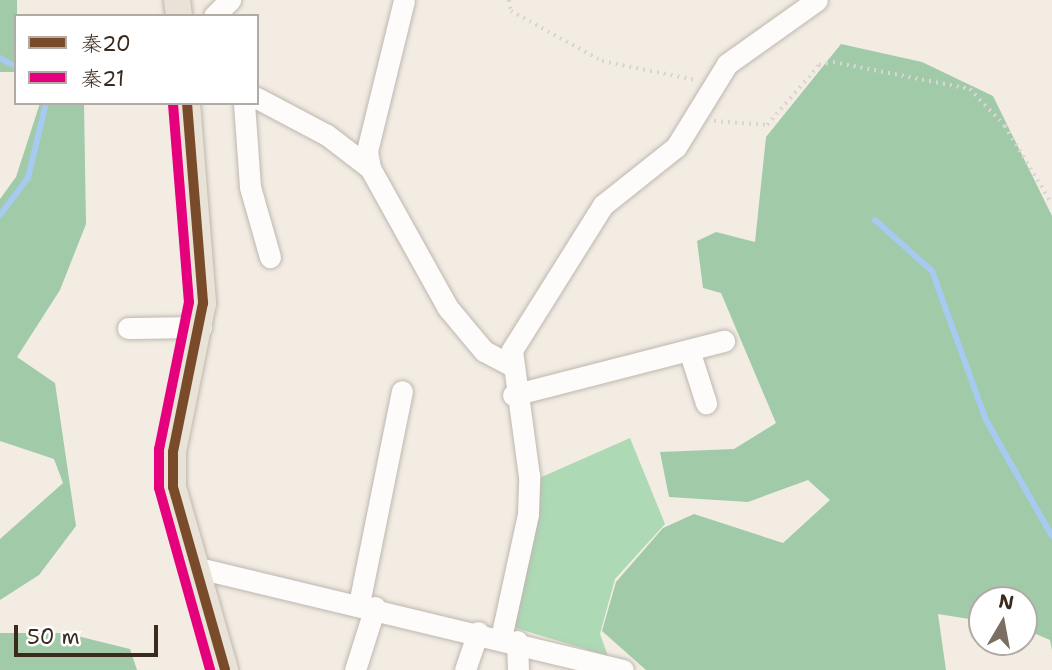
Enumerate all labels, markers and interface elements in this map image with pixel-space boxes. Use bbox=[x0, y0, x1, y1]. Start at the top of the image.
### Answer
legend bbox=[14, 14, 259, 105]
text: 秦20 bbox=[81, 30, 131, 58]
text: 秦21 bbox=[81, 65, 124, 93]
north arrow bbox=[968, 586, 1038, 656]
text: N bbox=[997, 588, 1016, 615]
scale bar bbox=[18, 610, 161, 654]
text: 50 m bbox=[27, 623, 80, 651]

